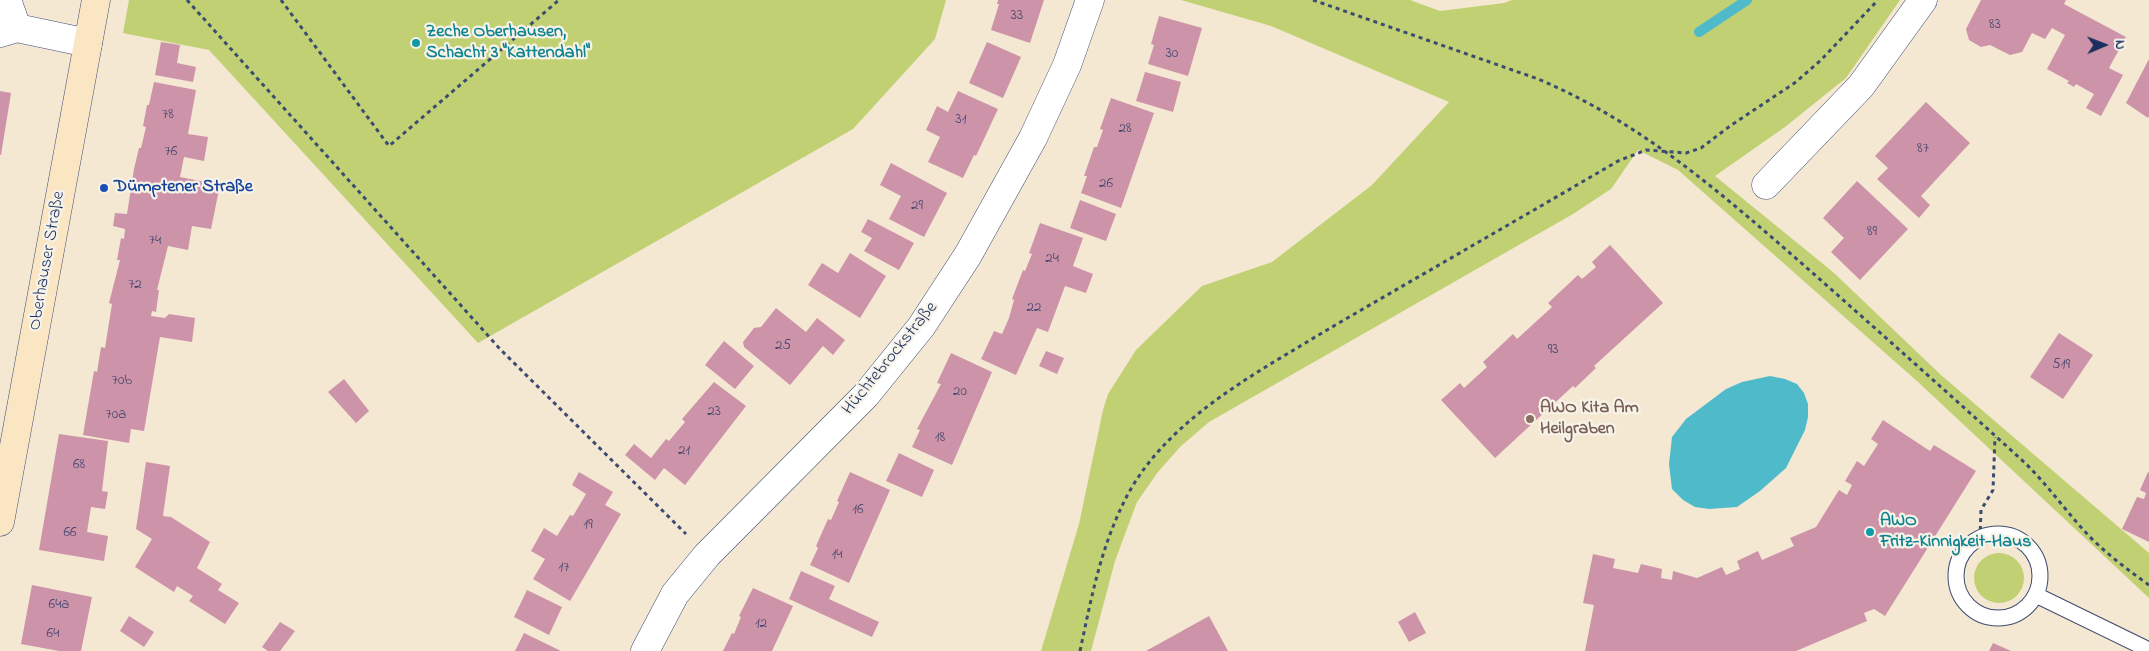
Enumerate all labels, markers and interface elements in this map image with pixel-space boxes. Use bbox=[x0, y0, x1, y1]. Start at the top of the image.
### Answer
house number: 33 bbox=[1011, 8, 1023, 26]
house number: 83 bbox=[1989, 17, 2001, 35]
north arrow bbox=[2079, 20, 2129, 70]
place label: Zeche Oberhausen, Schacht 3 "Kattendahl" bbox=[426, 22, 590, 64]
marker: Zeche Oberhausen, Schacht 3 "Kattendahl" bbox=[410, 37, 422, 49]
text: N bbox=[2109, 40, 2130, 50]
house number: 30 bbox=[1166, 46, 1178, 64]
house number: 78 bbox=[162, 107, 174, 125]
house number: 31 bbox=[956, 112, 966, 130]
house number: 28 bbox=[1118, 121, 1132, 139]
house number: 87 bbox=[1917, 141, 1929, 159]
house number: 76 bbox=[165, 144, 177, 162]
house number: 26 bbox=[1099, 176, 1113, 194]
place label: Dümptener Straße bbox=[114, 177, 253, 199]
marker: Dümptener Straße bbox=[98, 182, 110, 194]
street label: Oberhauser Straße bbox=[25, 190, 71, 332]
house number: 29 bbox=[911, 198, 923, 216]
house number: 89 bbox=[1867, 224, 1877, 242]
house number: 74 bbox=[149, 233, 161, 251]
house number: 24 bbox=[1045, 251, 1059, 269]
house number: 72 bbox=[128, 277, 142, 295]
street label: Hüchtebrockstraße bbox=[839, 298, 943, 420]
house number: 22 bbox=[1027, 300, 1041, 318]
house number: 25 bbox=[775, 338, 791, 356]
house number: 93 bbox=[1548, 342, 1558, 360]
house number: 519 bbox=[2052, 357, 2070, 375]
house number: 70b bbox=[112, 373, 132, 391]
house number: 20 bbox=[953, 384, 967, 402]
place label: AWO Kita Am Heilgraben bbox=[1540, 398, 1639, 440]
house number: 23 bbox=[707, 404, 721, 422]
house number: 70a bbox=[106, 407, 126, 425]
marker: AWO Kita Am Heilgraben bbox=[1524, 413, 1536, 425]
house number: 18 bbox=[935, 430, 945, 448]
house number: 21 bbox=[678, 443, 690, 461]
house number: 68 bbox=[73, 457, 85, 475]
house number: 16 bbox=[852, 502, 864, 520]
place label: AWO Fritz-Kinnigkeit-Haus bbox=[1880, 511, 2031, 554]
house number: 19 bbox=[583, 517, 593, 535]
house number: 66 bbox=[63, 525, 77, 543]
marker: AWO Fritz-Kinnigkeit-Haus bbox=[1864, 526, 1876, 538]
house number: 14 bbox=[832, 547, 842, 565]
house number: 17 bbox=[559, 560, 569, 578]
house number: 64a bbox=[49, 597, 69, 615]
house number: 12 bbox=[755, 616, 767, 634]
house number: 64 bbox=[47, 626, 59, 644]

